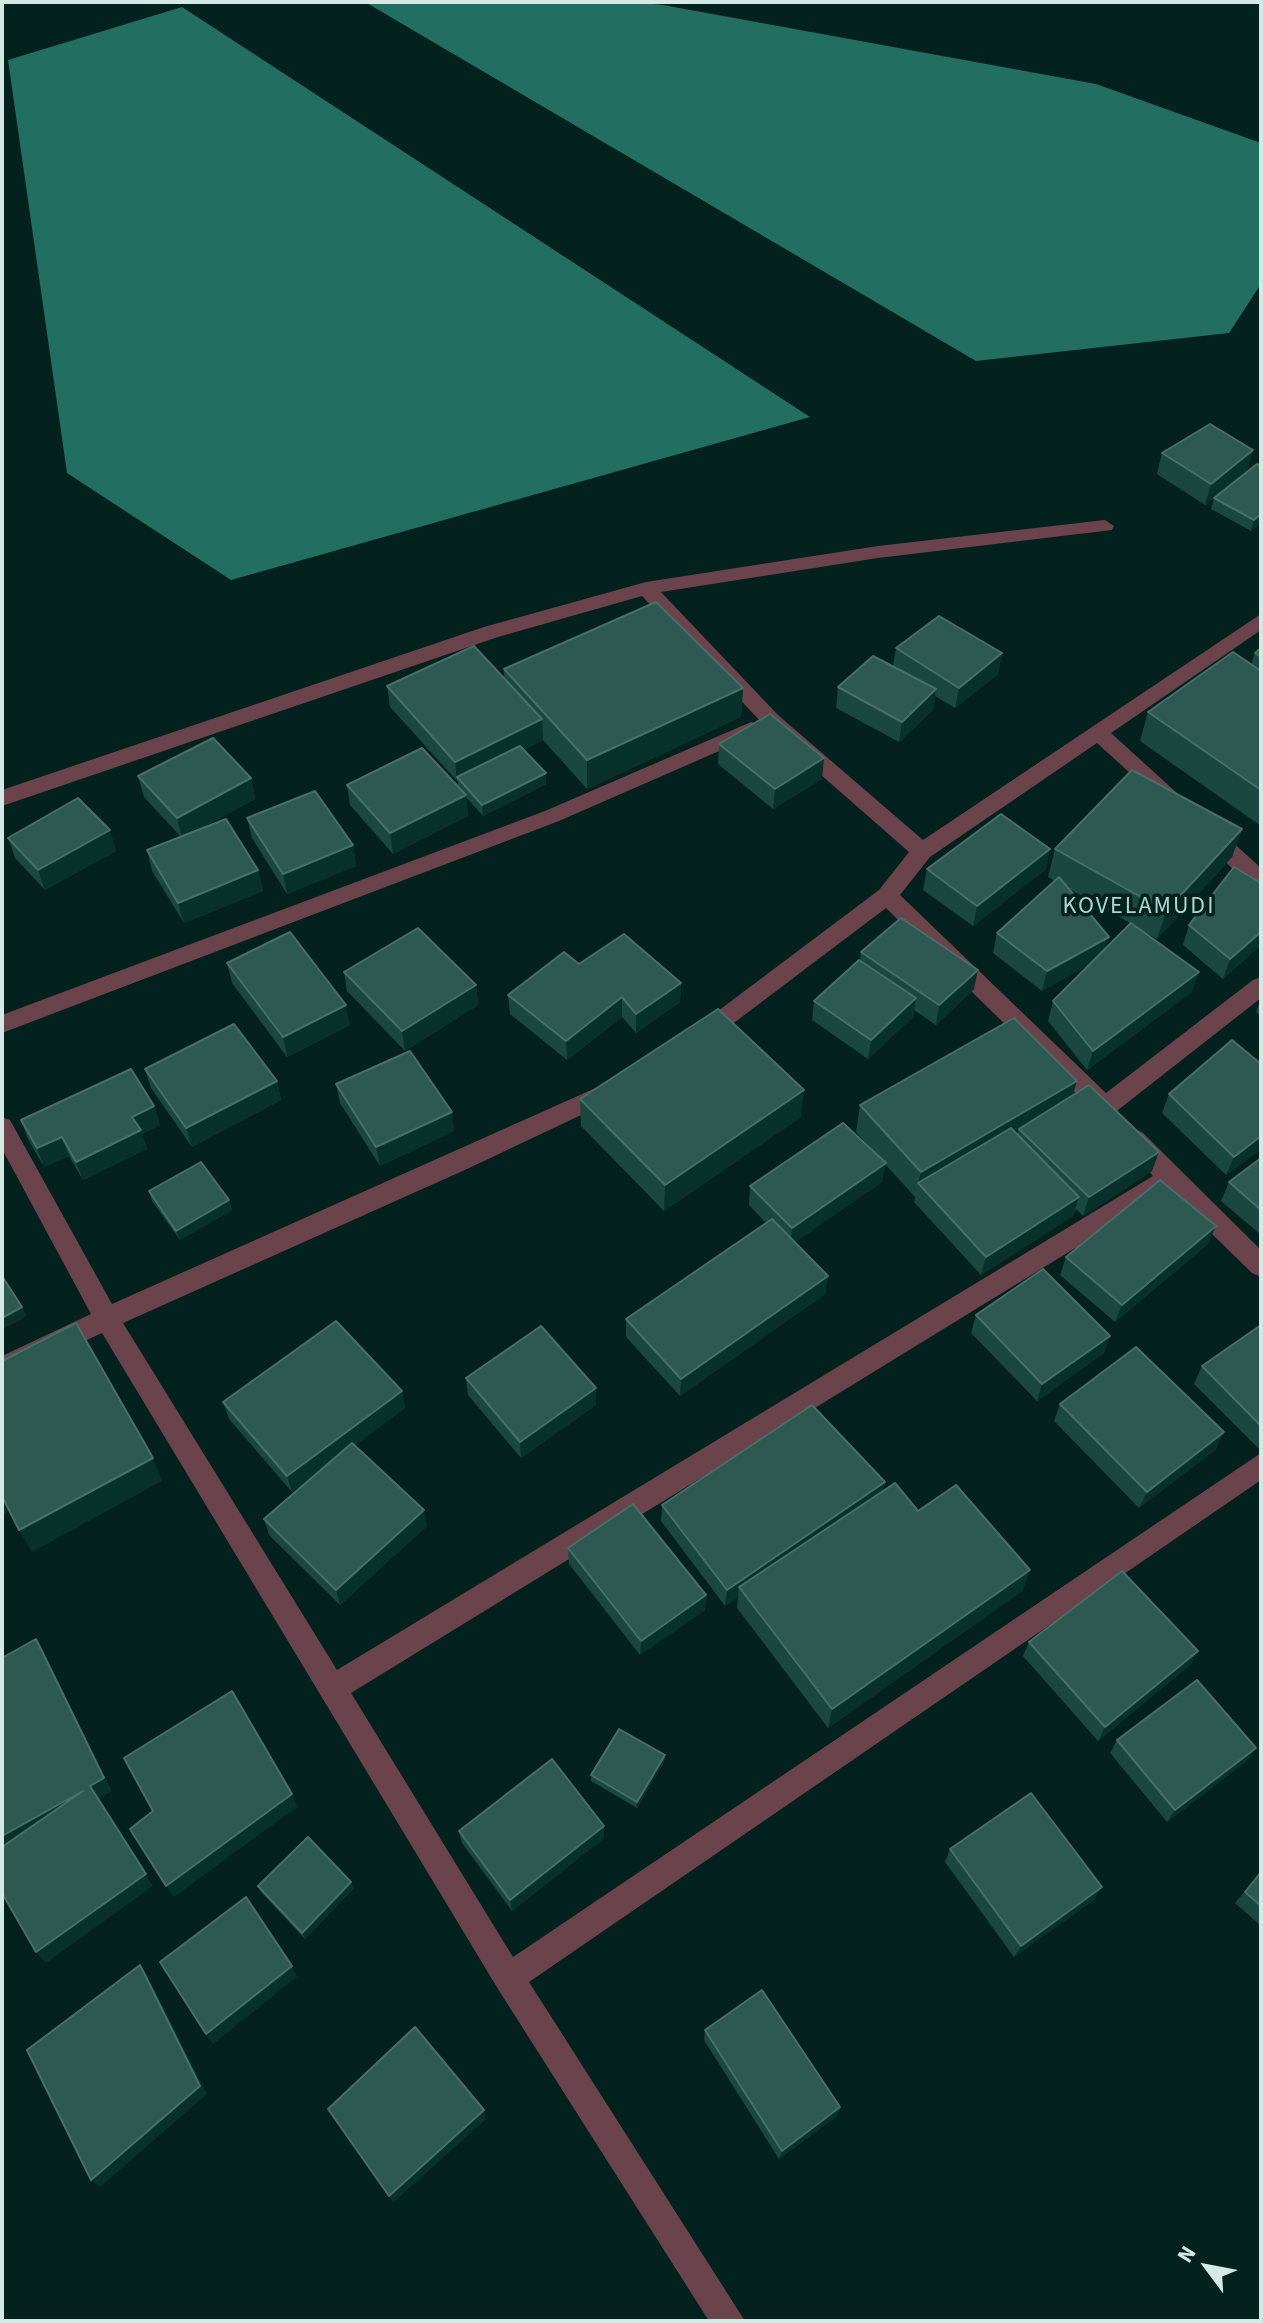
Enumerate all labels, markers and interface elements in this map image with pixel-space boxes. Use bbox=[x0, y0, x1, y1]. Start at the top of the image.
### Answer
district label: KOVELAMUDI bbox=[1063, 894, 1215, 922]
north arrow bbox=[1167, 2227, 1247, 2307]
text: N bbox=[1169, 2240, 1204, 2269]

